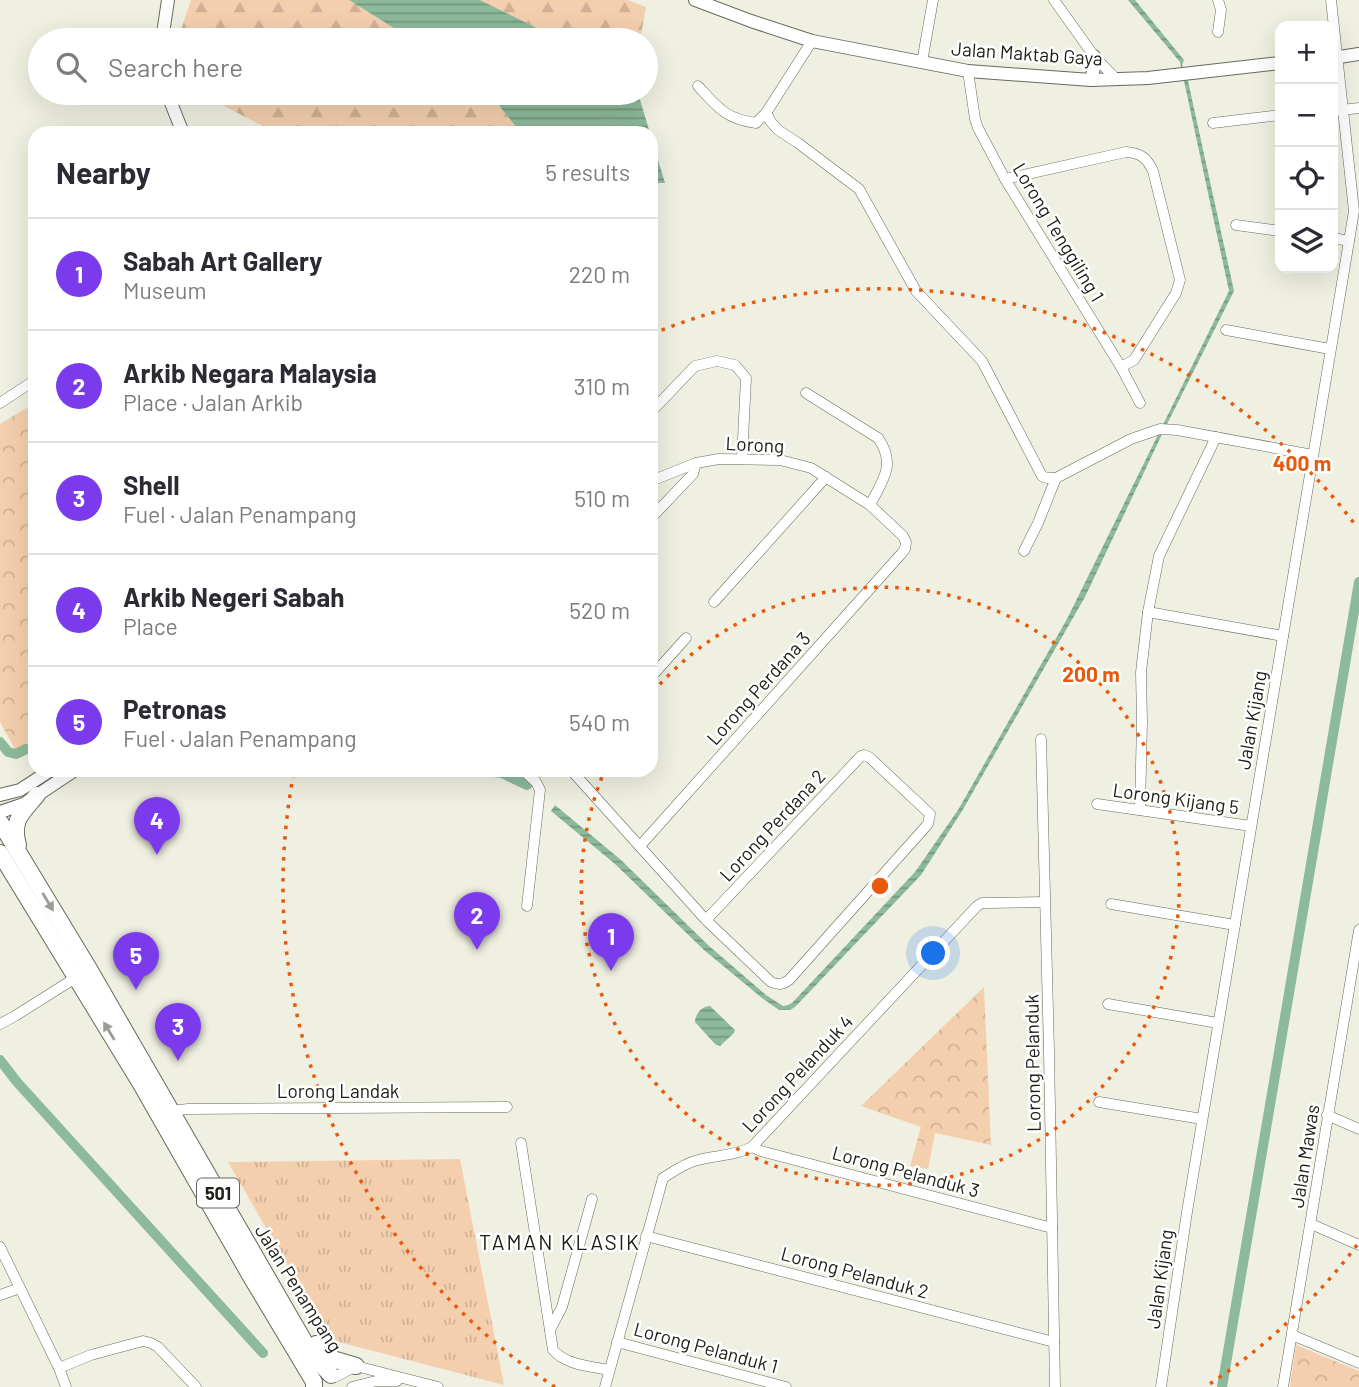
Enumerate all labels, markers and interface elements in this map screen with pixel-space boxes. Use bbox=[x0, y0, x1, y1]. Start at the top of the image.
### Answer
map controls bbox=[1275, 21, 1338, 273]
button: + bbox=[1275, 21, 1338, 84]
search box bbox=[28, 28, 658, 105]
street label: Jalan Maktab Gaya bbox=[950, 36, 1104, 70]
icon: search bbox=[52, 48, 90, 86]
text: Search here bbox=[108, 51, 243, 82]
button: − bbox=[1275, 84, 1338, 147]
button: locate bbox=[1275, 147, 1338, 210]
text: Nearby bbox=[56, 154, 151, 190]
text: 5 results bbox=[545, 158, 630, 186]
street label: Lorong Tenggiling 1 bbox=[1009, 159, 1109, 305]
button: layers bbox=[1275, 210, 1338, 273]
text: Sabah Art Gallery bbox=[123, 245, 322, 276]
text: 1 bbox=[75, 260, 83, 288]
text: 220 m bbox=[569, 260, 630, 288]
text: Museum bbox=[123, 276, 206, 304]
text: Arkib Negara Malaysia bbox=[123, 357, 377, 388]
text: 2 bbox=[73, 372, 85, 400]
text: 310 m bbox=[574, 372, 630, 400]
text: Place · Jalan Arkib bbox=[123, 388, 303, 416]
street label: Lorong bbox=[725, 431, 785, 457]
text: 400 m bbox=[1273, 450, 1331, 475]
text: Shell bbox=[123, 469, 180, 500]
text: 3 bbox=[73, 484, 85, 512]
text: 510 m bbox=[574, 484, 630, 512]
text: Fuel · Jalan Penampang bbox=[123, 500, 356, 528]
text: Arkib Negeri Sabah bbox=[123, 581, 344, 612]
text: 4 bbox=[72, 596, 86, 624]
text: 520 m bbox=[569, 596, 630, 624]
text: Place bbox=[123, 612, 178, 640]
street label: Lorong Perdana 3 bbox=[701, 627, 815, 749]
text: 200 m bbox=[1062, 661, 1120, 686]
street label: Jalan Kijang bbox=[1231, 669, 1271, 771]
text: Petronas bbox=[123, 693, 227, 724]
text: 5 bbox=[73, 708, 85, 736]
text: 540 m bbox=[569, 708, 630, 736]
text: Fuel · Jalan Penampang bbox=[123, 724, 356, 752]
street label: Lorong Perdana 2 bbox=[714, 764, 830, 886]
street label: Lorong Kijang 5 bbox=[1111, 778, 1241, 818]
pin: 4 bbox=[134, 797, 180, 855]
centre of rings bbox=[868, 874, 892, 898]
one-way arrow bbox=[42, 892, 54, 911]
pin: 2 bbox=[454, 892, 500, 950]
pin: 1 bbox=[588, 913, 634, 971]
pin: 5 bbox=[113, 932, 159, 990]
your location bbox=[916, 936, 950, 970]
street label: Lorong Pelanduk bbox=[1019, 994, 1045, 1132]
pin: 3 bbox=[155, 1003, 201, 1061]
street label: Lorong Pelanduk 4 bbox=[737, 1010, 857, 1136]
one-way arrow bbox=[102, 1021, 115, 1040]
street label: Lorong Landak bbox=[277, 1079, 399, 1102]
street label: Jalan Mawas bbox=[1284, 1103, 1324, 1209]
street label: Lorong Pelanduk 3 bbox=[830, 1140, 982, 1202]
road number: 501 bbox=[197, 1178, 239, 1208]
street label: Jalan Penampang bbox=[251, 1220, 347, 1356]
street label: Jalan Kijang bbox=[1141, 1228, 1177, 1330]
district label: TAMAN KLASIK bbox=[479, 1229, 641, 1254]
street label: Lorong Pelanduk 2 bbox=[779, 1241, 931, 1303]
street label: Lorong Pelanduk 1 bbox=[631, 1317, 781, 1377]

